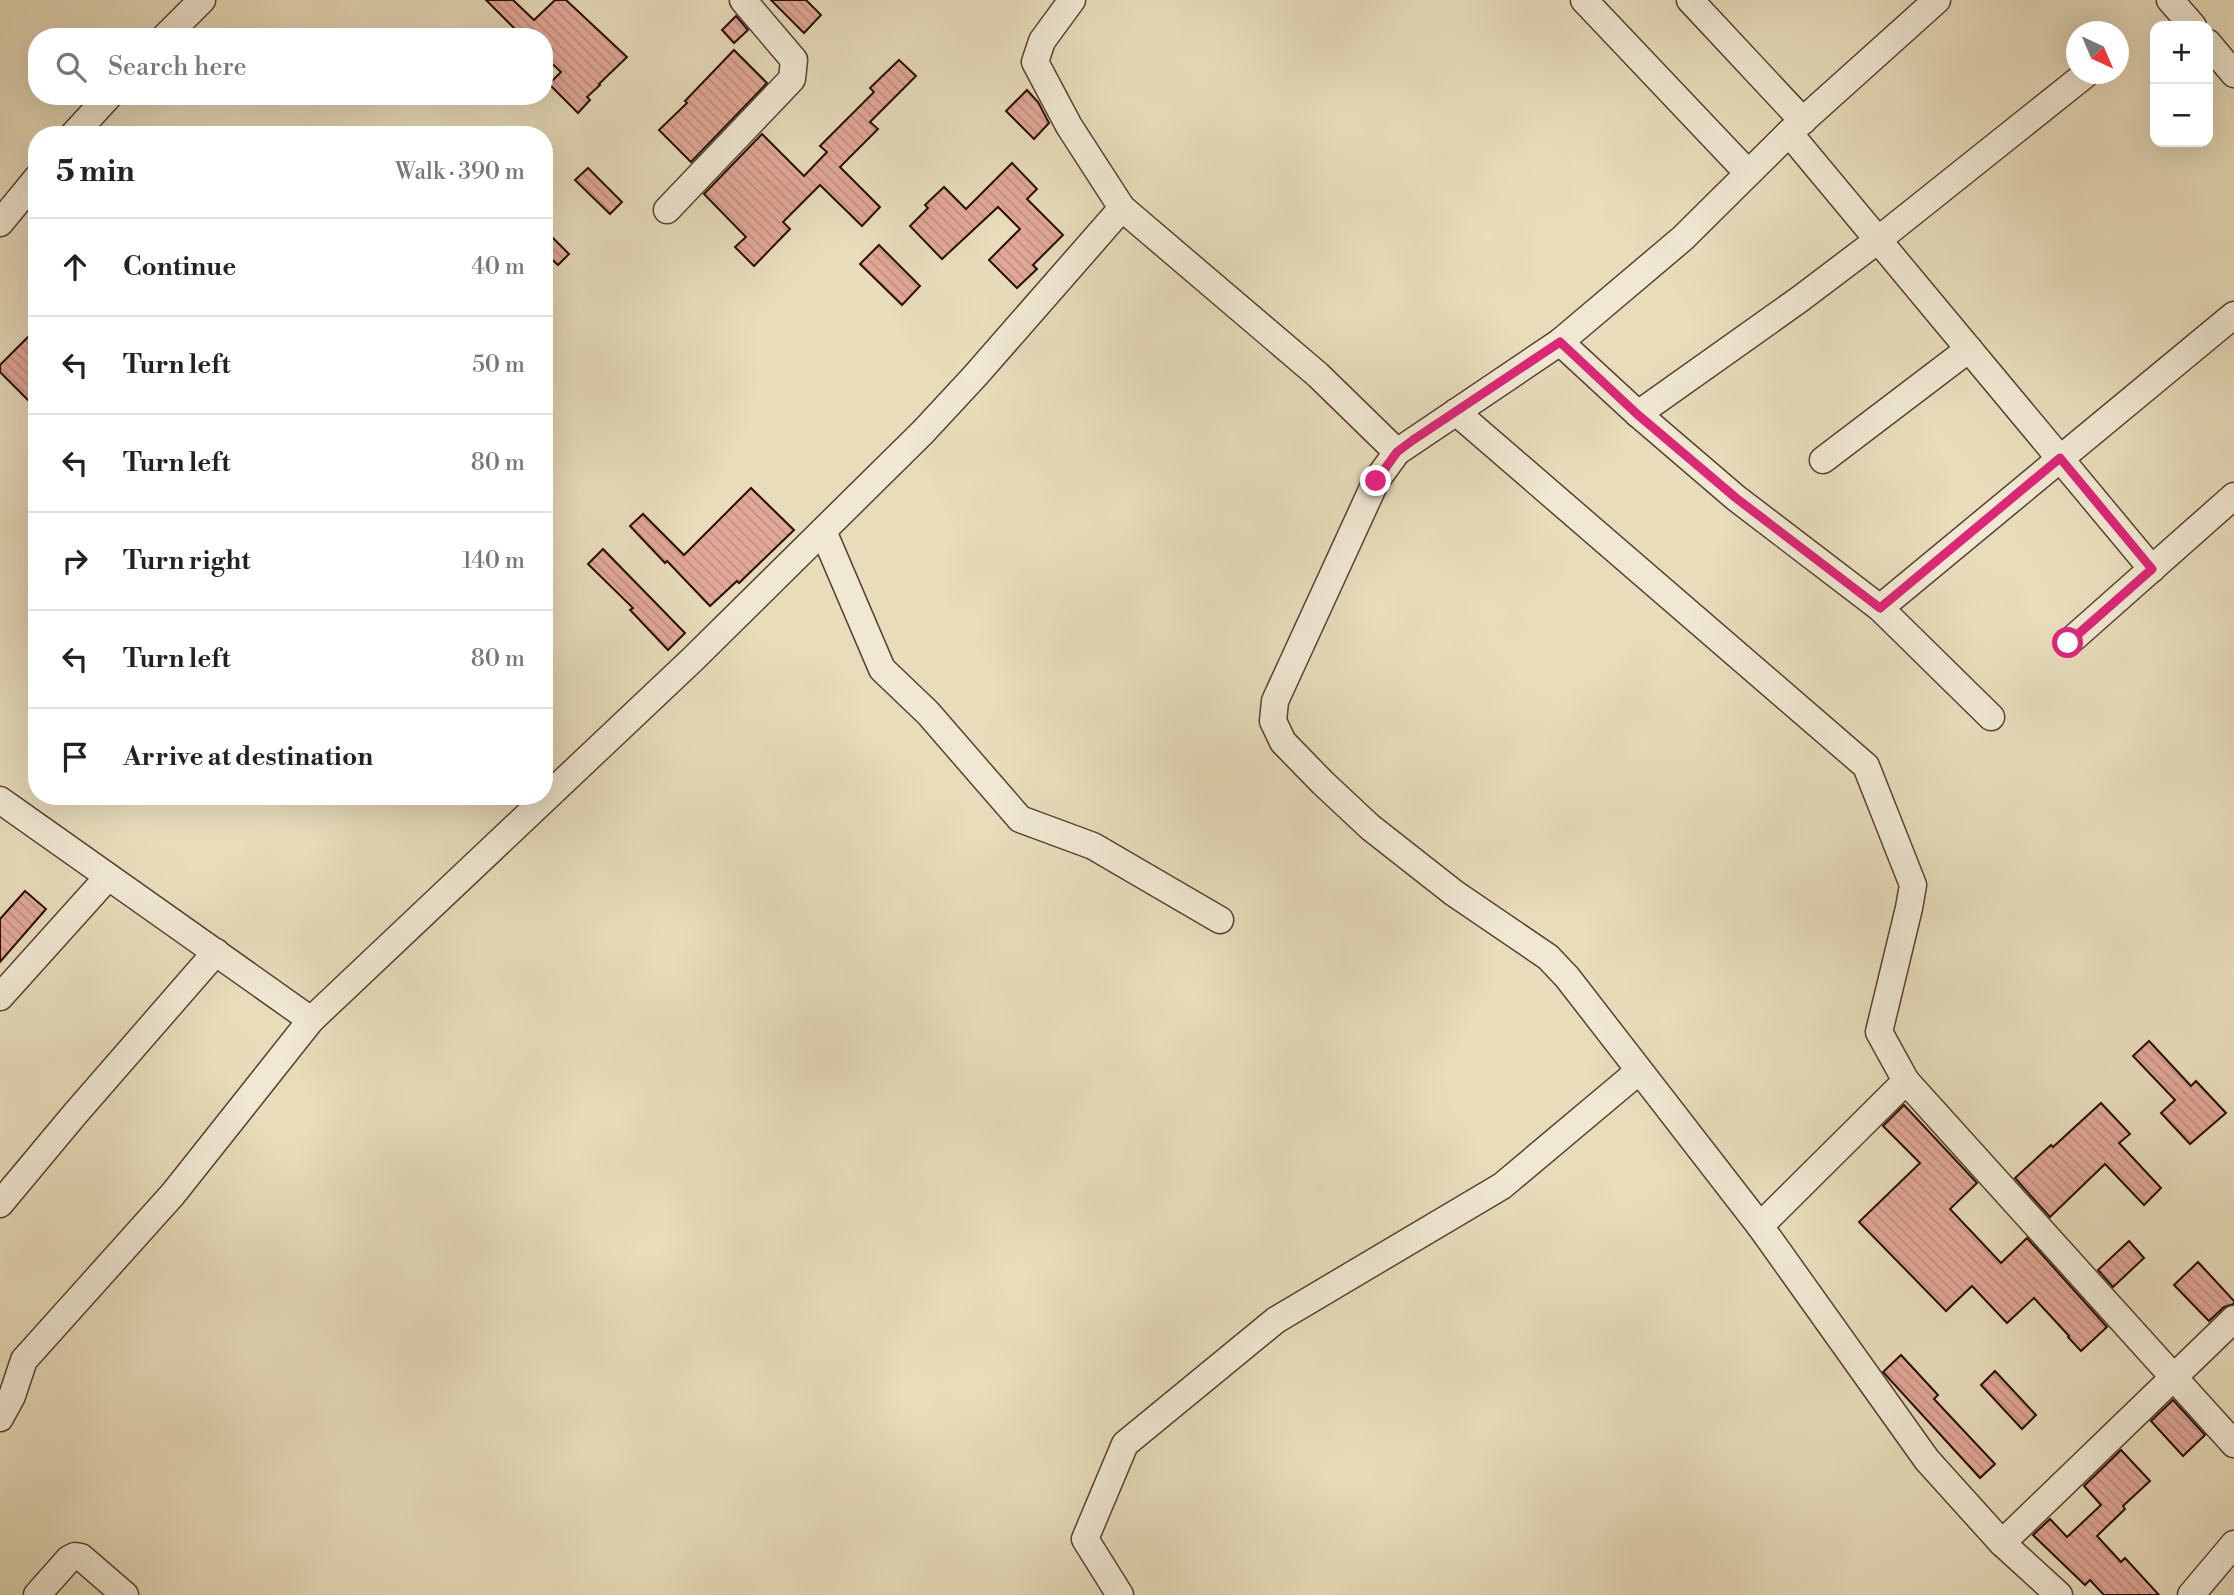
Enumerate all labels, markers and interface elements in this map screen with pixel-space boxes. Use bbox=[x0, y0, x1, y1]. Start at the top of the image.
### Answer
north arrow bbox=[2066, 21, 2129, 84]
map controls bbox=[2150, 21, 2213, 147]
button: + bbox=[2150, 21, 2213, 84]
search box bbox=[28, 28, 553, 105]
icon: search bbox=[52, 48, 90, 86]
text: Search here bbox=[108, 51, 247, 83]
button: − bbox=[2150, 84, 2213, 147]
text: 5 min bbox=[56, 153, 135, 191]
text: Walk · 390 m bbox=[395, 158, 525, 186]
icon: ahead bbox=[56, 248, 94, 286]
text: Continue bbox=[123, 251, 236, 283]
text: 40 m bbox=[471, 253, 525, 281]
icon: left bbox=[56, 346, 94, 384]
text: Turn left bbox=[123, 349, 231, 381]
text: 50 m bbox=[472, 351, 525, 379]
icon: left bbox=[56, 444, 94, 482]
text: Turn left bbox=[123, 447, 231, 479]
text: 80 m bbox=[471, 449, 525, 477]
route end bbox=[1360, 465, 1391, 496]
icon: right bbox=[56, 542, 94, 580]
text: Turn right bbox=[123, 545, 251, 577]
text: 140 m bbox=[462, 547, 525, 575]
route start bbox=[2052, 627, 2083, 658]
icon: left bbox=[56, 640, 94, 678]
text: Turn left bbox=[123, 643, 231, 675]
text: 80 m bbox=[471, 645, 525, 673]
icon: arrive bbox=[56, 738, 94, 776]
text: Arrive at destination bbox=[123, 741, 373, 773]

